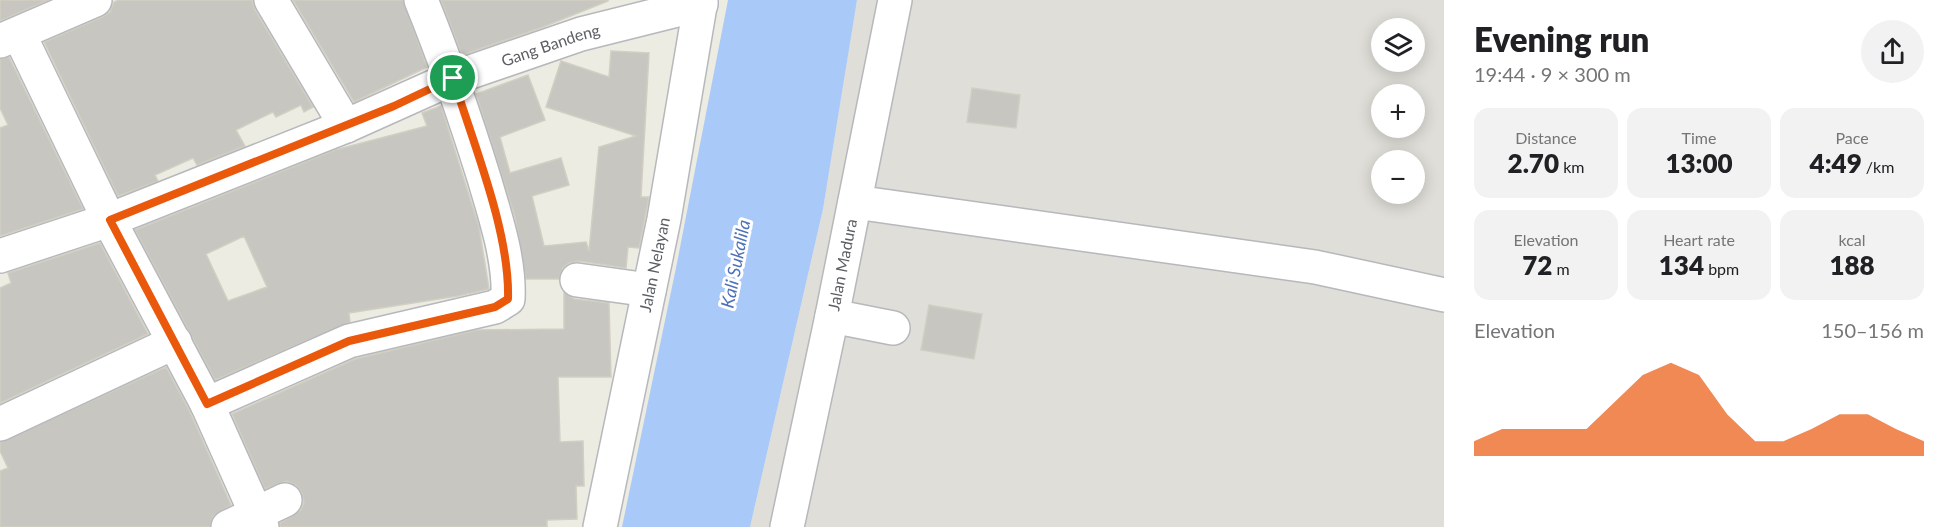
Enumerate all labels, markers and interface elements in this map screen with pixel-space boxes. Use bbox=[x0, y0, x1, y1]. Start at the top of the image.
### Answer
map controls bbox=[1371, 18, 1425, 204]
button: layers bbox=[1371, 18, 1425, 72]
text: Evening run bbox=[1474, 19, 1649, 59]
street label: Gang Bandeng bbox=[499, 20, 602, 70]
button: share bbox=[1861, 20, 1924, 83]
pin bbox=[427, 52, 478, 103]
icon: arrive bbox=[436, 61, 469, 94]
text: 19:44 · 9 × 300 m bbox=[1474, 62, 1631, 86]
button: + bbox=[1371, 84, 1425, 138]
text: Distance bbox=[1515, 128, 1577, 147]
text: Time bbox=[1682, 128, 1716, 147]
text: Pace bbox=[1835, 128, 1869, 147]
text: 2.70 bbox=[1508, 147, 1559, 179]
text: 13:00 bbox=[1665, 147, 1733, 179]
text: 4:49 bbox=[1810, 147, 1862, 179]
button: − bbox=[1371, 150, 1425, 204]
text: km bbox=[1559, 157, 1584, 176]
text: /km bbox=[1862, 157, 1894, 176]
street label: Jalan Nelayan bbox=[635, 216, 673, 314]
street label: Jalan Madura bbox=[823, 217, 860, 312]
water label: Kali Sukalila bbox=[716, 218, 754, 310]
text: Elevation bbox=[1514, 230, 1579, 249]
text: Heart rate bbox=[1663, 230, 1735, 249]
text: kcal bbox=[1838, 230, 1866, 249]
text: 72 bbox=[1522, 249, 1552, 281]
text: 134 bbox=[1659, 249, 1704, 281]
text: 188 bbox=[1829, 249, 1875, 281]
text: m bbox=[1552, 259, 1570, 278]
text: bpm bbox=[1704, 259, 1739, 278]
text: Elevation bbox=[1474, 318, 1555, 342]
text: 150–156 m bbox=[1821, 318, 1924, 342]

